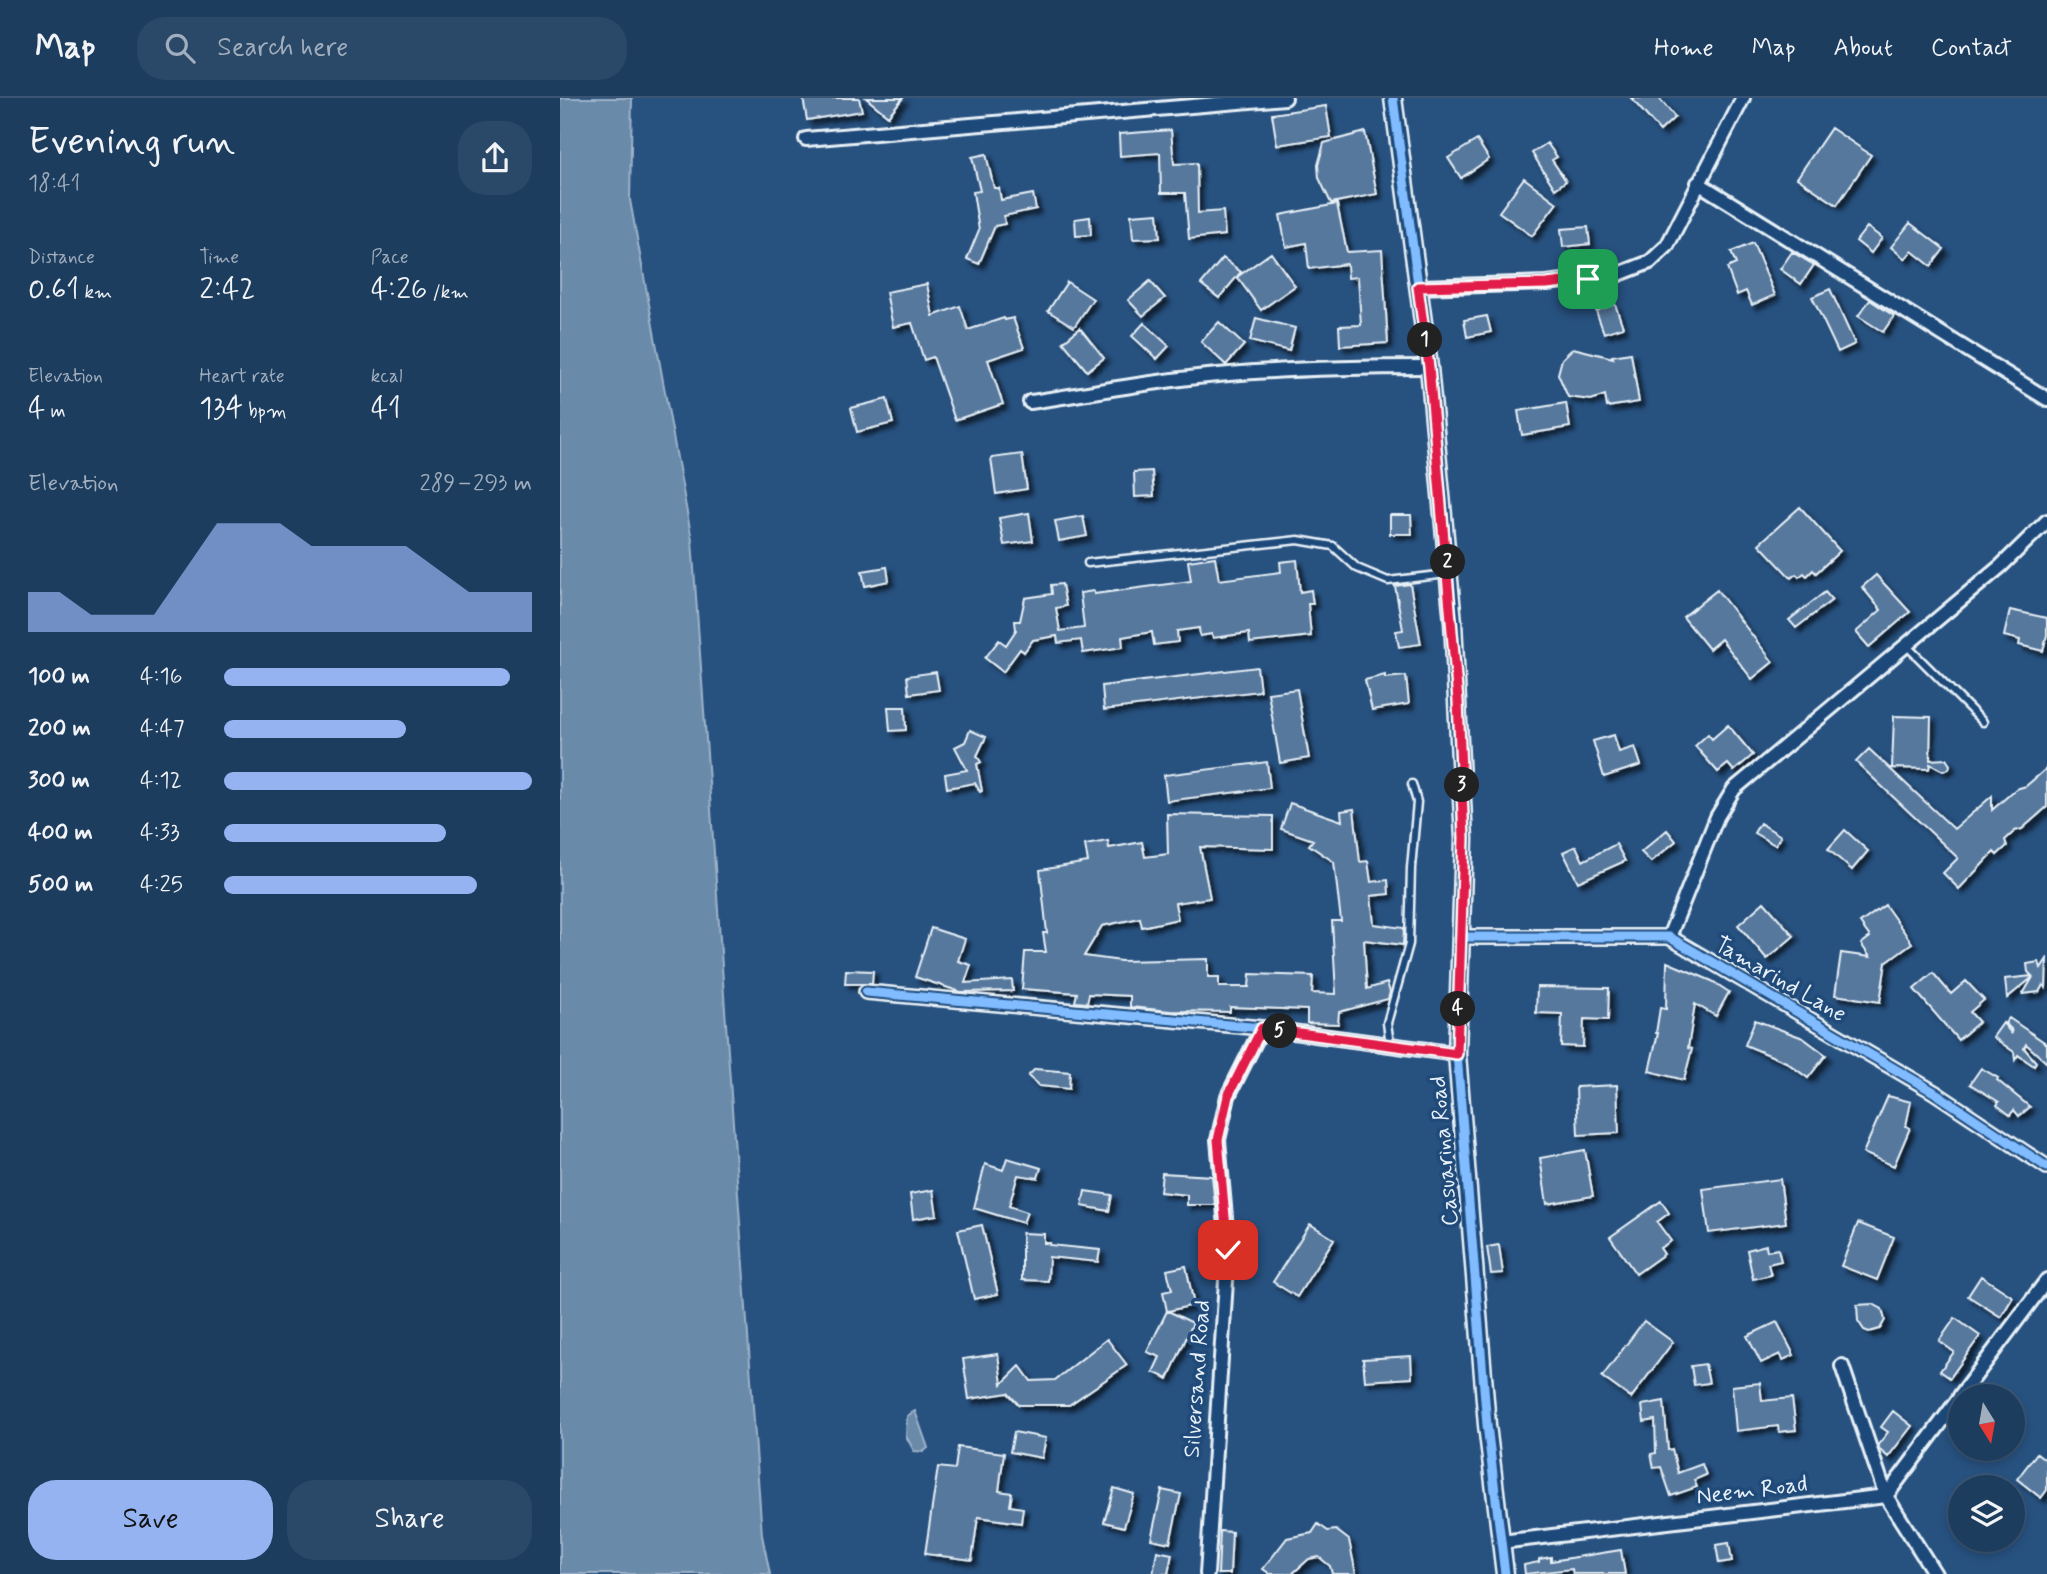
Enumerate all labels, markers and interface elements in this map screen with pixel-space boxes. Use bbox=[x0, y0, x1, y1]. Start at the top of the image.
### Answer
search box bbox=[137, 17, 627, 80]
text: Map bbox=[35, 26, 95, 70]
icon: search bbox=[161, 29, 199, 67]
text: Search here bbox=[217, 31, 348, 65]
text: Home bbox=[1654, 33, 1714, 64]
text: Map bbox=[1752, 33, 1796, 64]
text: About bbox=[1834, 33, 1893, 64]
text: Contact bbox=[1931, 33, 2012, 64]
text: Evening run bbox=[28, 118, 235, 167]
button: share bbox=[458, 121, 532, 195]
text: 18:41 bbox=[28, 169, 80, 199]
text: Distance bbox=[28, 245, 95, 270]
text: Time bbox=[199, 245, 239, 270]
text: Pace bbox=[371, 245, 408, 270]
pin bbox=[1558, 249, 1618, 309]
icon: arrive bbox=[1569, 260, 1607, 298]
text: 0.61 bbox=[28, 270, 79, 309]
text: 2:42 bbox=[199, 270, 255, 309]
text: 4:26 bbox=[371, 270, 427, 309]
text: km bbox=[79, 280, 112, 305]
text: /km bbox=[427, 280, 469, 305]
pin: 1 bbox=[1408, 322, 1442, 358]
text: 1 bbox=[1420, 327, 1429, 352]
text: Elevation bbox=[28, 364, 103, 389]
text: Heart rate bbox=[199, 364, 285, 389]
text: kcal bbox=[371, 364, 403, 389]
text: 4 bbox=[28, 389, 45, 428]
text: 134 bbox=[199, 389, 243, 428]
text: 41 bbox=[371, 389, 401, 428]
text: m bbox=[45, 399, 66, 424]
text: bpm bbox=[243, 399, 287, 424]
text: Elevation bbox=[28, 469, 119, 499]
text: 289–293 m bbox=[419, 469, 532, 499]
pin: 2 bbox=[1430, 545, 1466, 580]
text: 2 bbox=[1443, 549, 1452, 574]
text: 100 m bbox=[28, 662, 90, 692]
text: 4:16 bbox=[140, 662, 183, 692]
text: 200 m bbox=[28, 714, 91, 744]
text: 4:47 bbox=[140, 714, 184, 744]
text: 300 m bbox=[28, 766, 90, 796]
text: 4:12 bbox=[140, 766, 182, 796]
pin: 3 bbox=[1444, 768, 1480, 802]
text: 3 bbox=[1457, 772, 1466, 797]
text: 400 m bbox=[28, 818, 93, 848]
text: 4:33 bbox=[140, 818, 180, 848]
text: 500 m bbox=[28, 870, 93, 900]
text: 4:25 bbox=[140, 870, 183, 900]
street label: Tamarind Lane bbox=[1708, 930, 1852, 1030]
pin: 4 bbox=[1440, 992, 1476, 1026]
text: 4 bbox=[1452, 996, 1463, 1021]
pin: 5 bbox=[1262, 1014, 1298, 1048]
text: 5 bbox=[1274, 1018, 1285, 1043]
street label: Casuarina Road bbox=[1423, 1075, 1467, 1227]
pin bbox=[1198, 1220, 1258, 1280]
icon: check bbox=[1209, 1231, 1247, 1269]
street label: Silversand Road bbox=[1178, 1299, 1218, 1459]
north arrow bbox=[1948, 1384, 2025, 1461]
map controls bbox=[1948, 1384, 2025, 1552]
street label: Neem Road bbox=[1695, 1469, 1809, 1513]
button: layers bbox=[1948, 1475, 2025, 1552]
button: Save bbox=[28, 1480, 273, 1560]
button: Share bbox=[287, 1480, 532, 1560]

